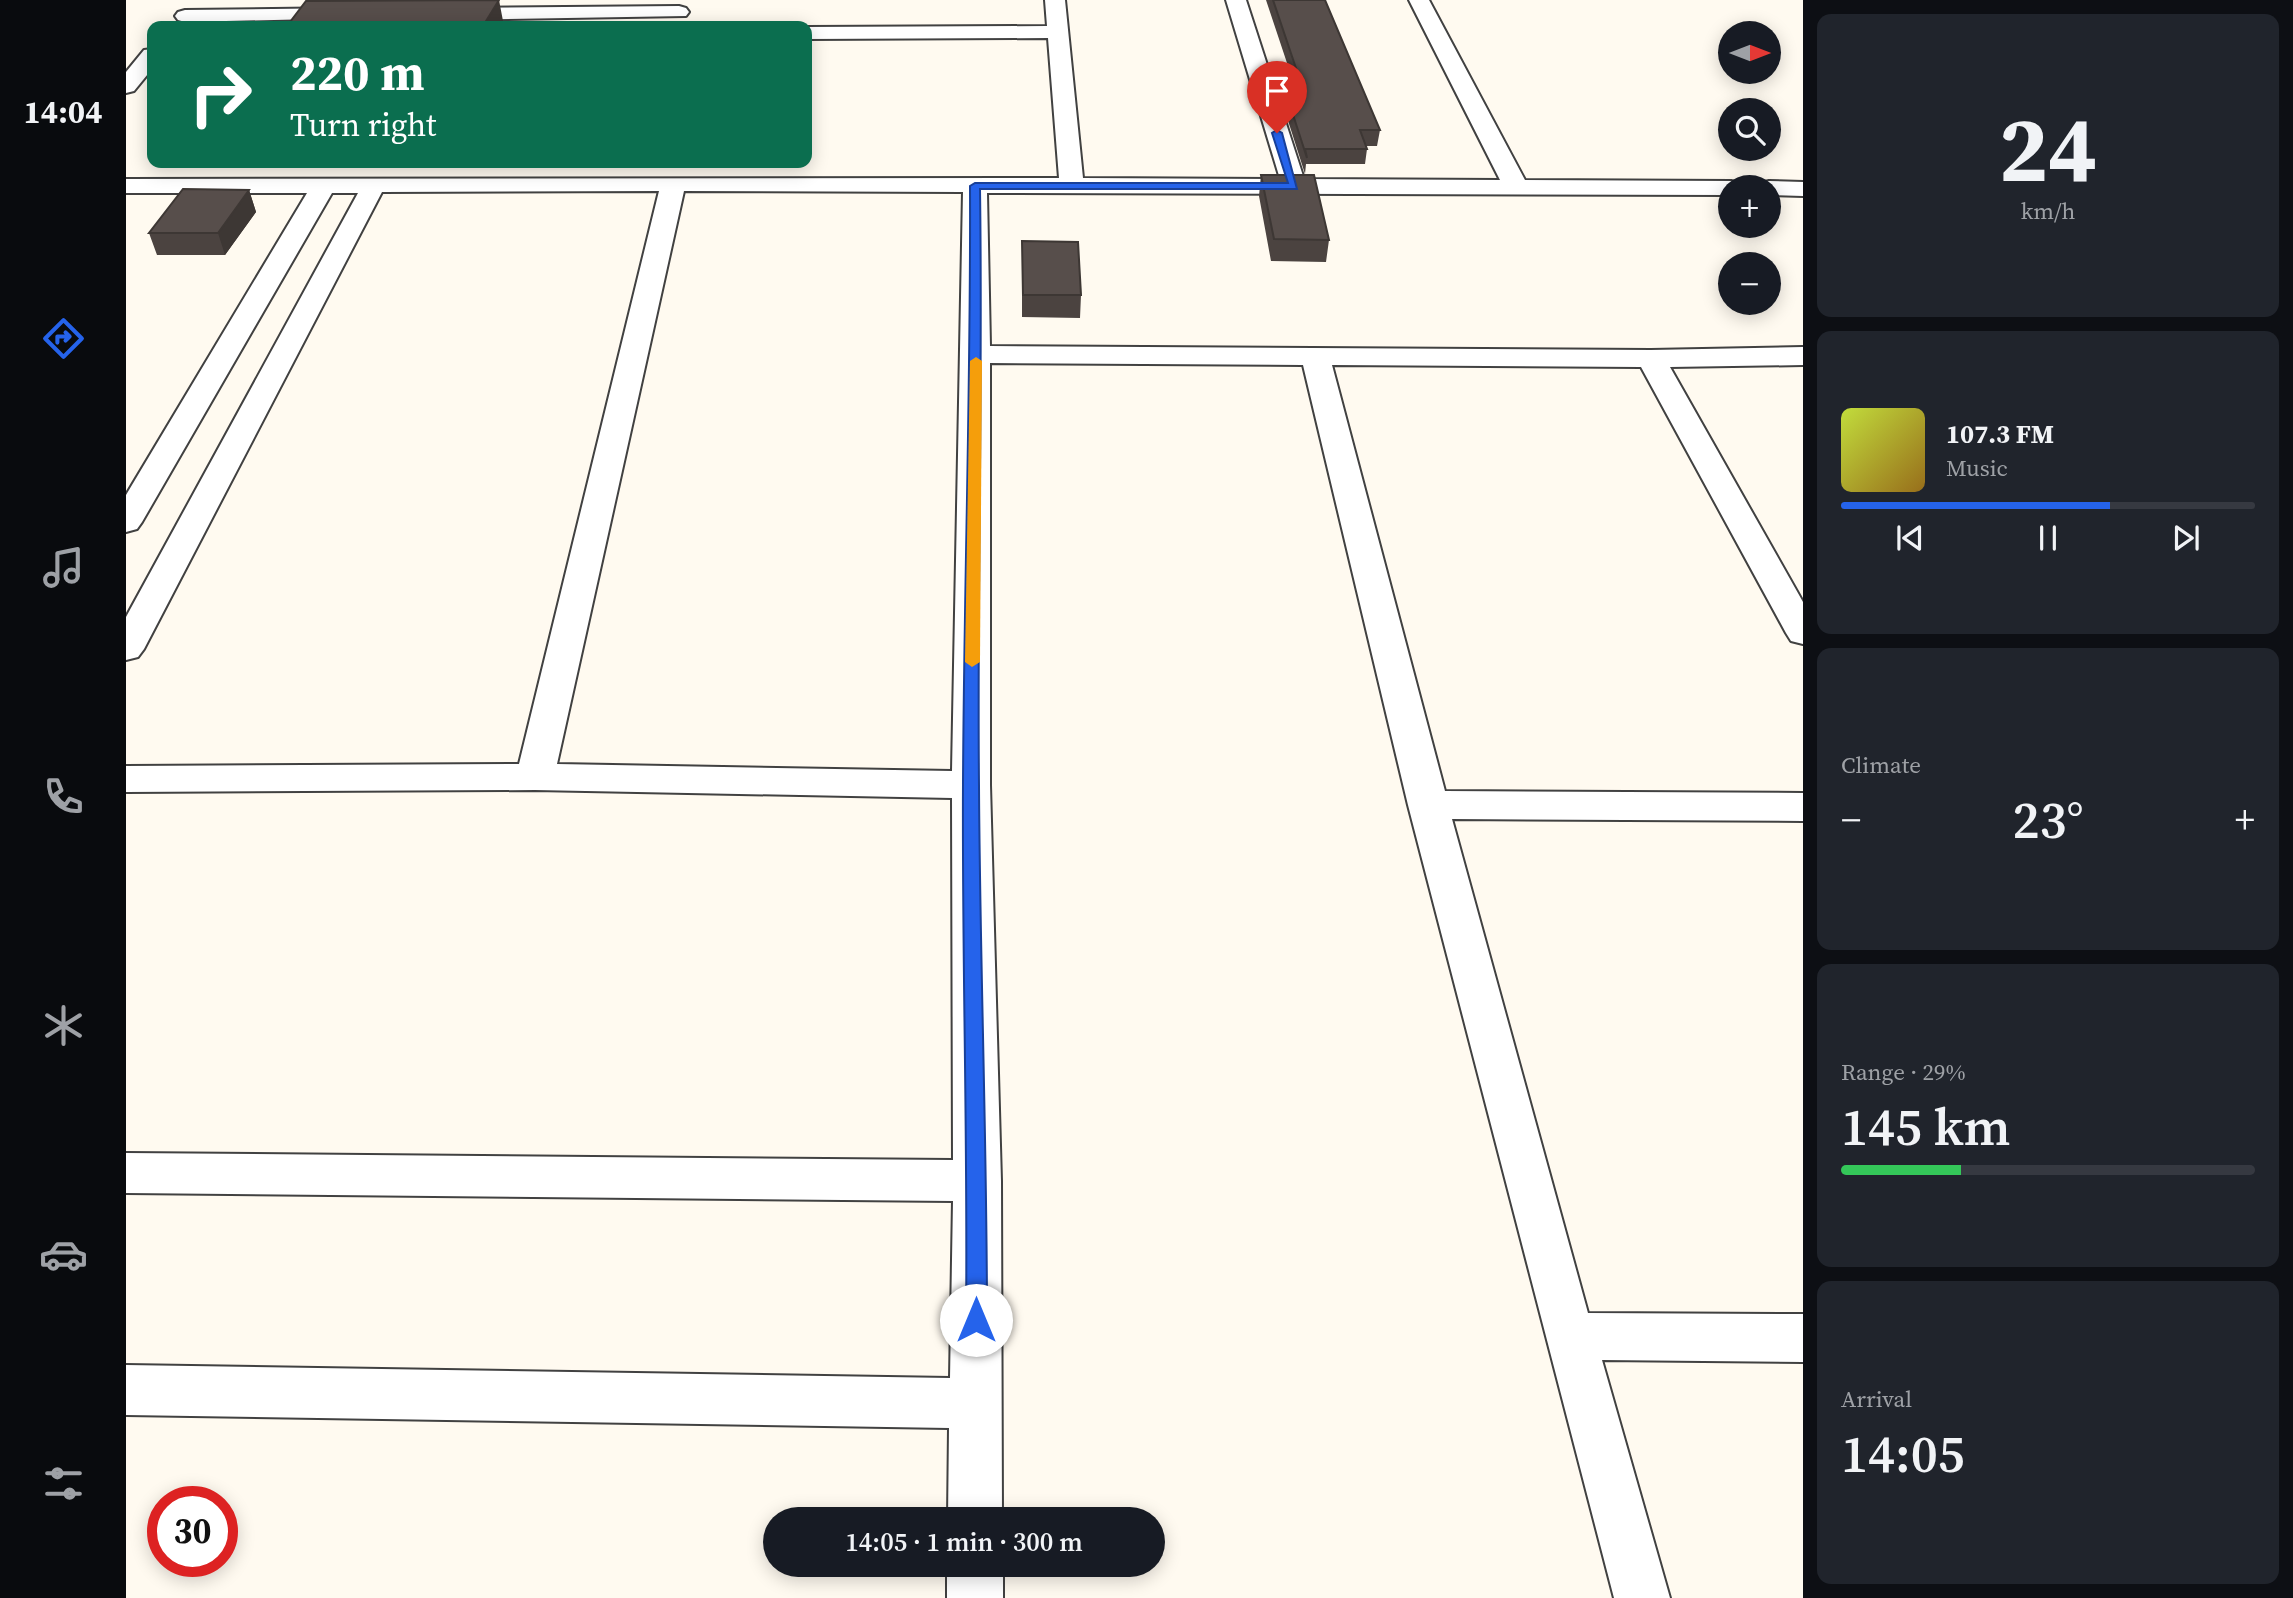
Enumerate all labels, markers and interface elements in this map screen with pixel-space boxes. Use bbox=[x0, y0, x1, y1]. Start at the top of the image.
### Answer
north arrow bbox=[1718, 21, 1782, 84]
map controls bbox=[1718, 21, 1781, 315]
text: 220 m bbox=[290, 39, 425, 106]
icon: right bbox=[175, 49, 266, 140]
pin bbox=[1247, 61, 1307, 133]
icon: arrive bbox=[1258, 72, 1296, 110]
text: 24 bbox=[1999, 87, 2097, 211]
text: 14:04 bbox=[24, 90, 102, 134]
button: search bbox=[1718, 98, 1781, 161]
text: Turn right bbox=[290, 103, 436, 147]
button: + bbox=[1718, 175, 1781, 238]
text: km/h bbox=[2021, 195, 2075, 227]
button: − bbox=[1718, 252, 1781, 315]
icon: directions bbox=[39, 314, 88, 363]
text: 107.3 FM bbox=[1946, 416, 2054, 452]
text: Music bbox=[1946, 452, 2008, 484]
icon: previous bbox=[1891, 519, 1929, 557]
icon: pause bbox=[2029, 519, 2067, 557]
icon: next bbox=[2167, 519, 2205, 557]
icon: music bbox=[39, 543, 88, 592]
text: Climate bbox=[1841, 749, 1921, 781]
icon: phone bbox=[39, 772, 88, 821]
text: 23° bbox=[2012, 784, 2084, 855]
text: − bbox=[1841, 794, 1861, 846]
text: + bbox=[2235, 794, 2255, 846]
icon: climate bbox=[39, 1001, 88, 1050]
text: Range · 29% bbox=[1841, 1056, 1966, 1088]
text: 145 km bbox=[1841, 1091, 2010, 1162]
icon: car bbox=[39, 1230, 88, 1279]
position arrow bbox=[939, 1283, 1013, 1357]
text: Arrival bbox=[1841, 1383, 1912, 1415]
text: 14:05 bbox=[1841, 1418, 1965, 1489]
icon: filters bbox=[39, 1459, 88, 1508]
speed limit sign: 30 bbox=[147, 1486, 238, 1577]
text: 14:05 · 1 min · 300 m bbox=[845, 1524, 1083, 1560]

